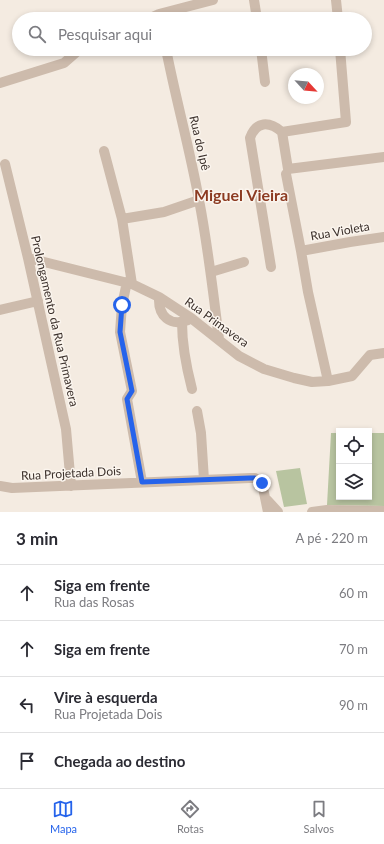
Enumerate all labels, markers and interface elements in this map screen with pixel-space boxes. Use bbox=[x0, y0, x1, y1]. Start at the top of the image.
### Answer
search box bbox=[12, 12, 372, 56]
icon: search bbox=[26, 23, 48, 45]
text: Pesquisar aqui bbox=[58, 25, 152, 43]
north arrow bbox=[288, 68, 324, 104]
street label: Rua do Ipê bbox=[186, 114, 214, 172]
district label: Miguel Vieira bbox=[194, 185, 288, 204]
street label: Rua Violeta bbox=[309, 218, 371, 244]
street label: Prolongamento da Rua Primavera bbox=[28, 234, 82, 408]
street label: Rua Primavera bbox=[182, 294, 252, 350]
route start bbox=[113, 296, 131, 314]
map controls bbox=[336, 428, 372, 500]
button: locate bbox=[336, 428, 372, 464]
street label: Rua Projetada Dois bbox=[21, 463, 121, 483]
button: layers bbox=[336, 464, 372, 500]
route end bbox=[253, 474, 271, 492]
text: 3 min bbox=[16, 528, 58, 549]
text: A pé · 220 m bbox=[295, 530, 368, 546]
text: Siga em frente bbox=[54, 576, 150, 594]
icon: ahead bbox=[16, 582, 38, 604]
text: 60 m bbox=[339, 585, 368, 601]
text: Rua das Rosas bbox=[54, 594, 134, 610]
icon: ahead bbox=[16, 638, 38, 660]
text: Siga em frente bbox=[54, 640, 150, 658]
text: 70 m bbox=[339, 641, 368, 657]
text: Vire à esquerda bbox=[54, 688, 158, 706]
icon: left bbox=[16, 694, 38, 716]
text: 90 m bbox=[339, 697, 368, 713]
text: Rua Projetada Dois bbox=[54, 706, 162, 722]
icon: arrive bbox=[16, 750, 38, 772]
text: Chegada ao destino bbox=[54, 752, 185, 770]
tab: Mapa bbox=[50, 798, 77, 835]
tab: Rotas bbox=[177, 798, 204, 835]
tab: Salvos bbox=[304, 798, 334, 835]

